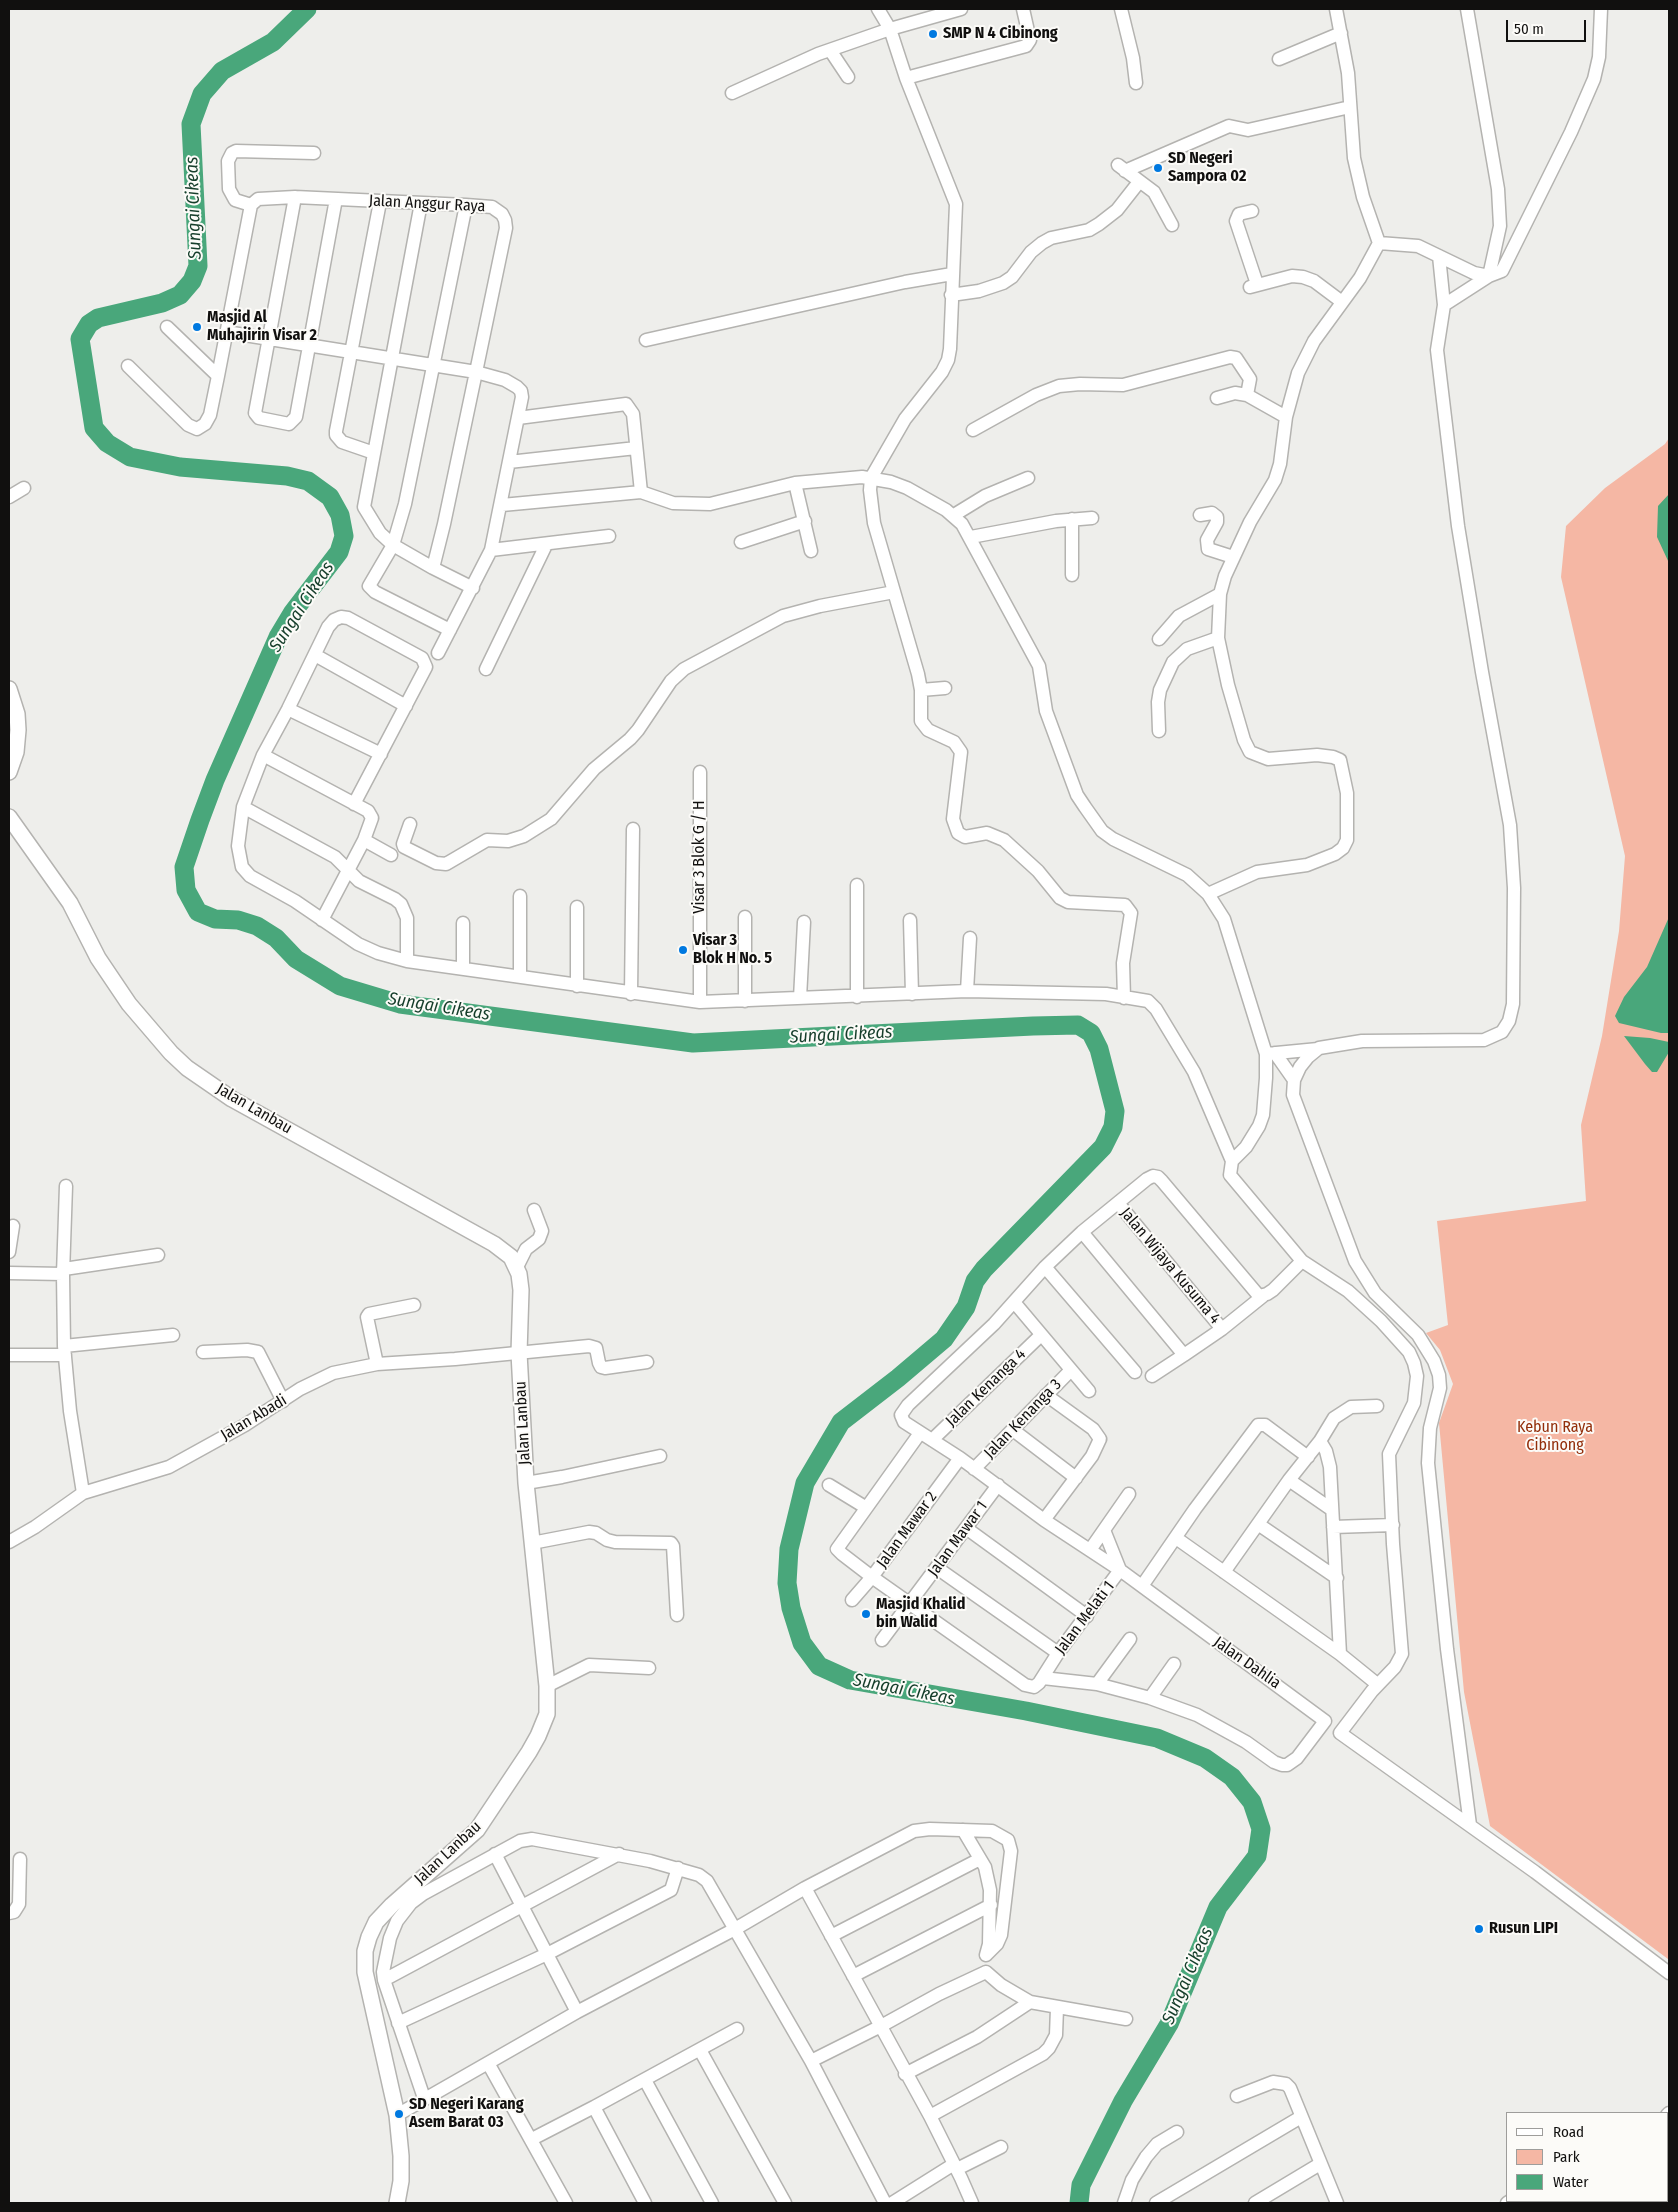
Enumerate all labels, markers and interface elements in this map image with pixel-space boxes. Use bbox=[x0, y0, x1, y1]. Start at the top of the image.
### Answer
scale bar bbox=[1508, 10, 1588, 42]
text: 50 m bbox=[1514, 20, 1544, 38]
place label: SMP N 4 Cibinong bbox=[943, 24, 1058, 44]
marker: SMP N 4 Cibinong bbox=[927, 28, 939, 40]
place label: SD Negeri Sampora 02 bbox=[1168, 149, 1246, 187]
water label: Sungai Cikeas bbox=[181, 156, 207, 260]
marker: SD Negeri Sampora 02 bbox=[1152, 162, 1164, 174]
street label: Jalan Anggur Raya bbox=[368, 191, 486, 217]
place label: Masjid Al Muhajirin Visar 2 bbox=[207, 308, 317, 346]
marker: Masjid Al Muhajirin Visar 2 bbox=[191, 321, 203, 333]
water label: Sungai Cikeas bbox=[265, 558, 339, 656]
street label: Visar 3 Blok G / H bbox=[690, 800, 710, 914]
place label: Visar 3 Blok H No. 5 bbox=[693, 931, 772, 969]
marker: Visar 3 Blok H No. 5 bbox=[677, 944, 689, 956]
water label: Sungai Cikeas bbox=[386, 988, 492, 1026]
water label: Sungai Cikeas bbox=[789, 1022, 893, 1048]
street label: Jalan Lanbau bbox=[213, 1080, 295, 1138]
street label: Jalan Wijaya Kusuma 4 bbox=[1116, 1204, 1224, 1328]
street label: Jalan Kenanga 4 bbox=[942, 1345, 1030, 1431]
street label: Jalan Kenanga 3 bbox=[980, 1375, 1066, 1463]
street label: Jalan Lanbau bbox=[511, 1381, 535, 1465]
street label: Jalan Abadi bbox=[218, 1391, 290, 1445]
park label: Kebun Raya Cibinong bbox=[1517, 1418, 1593, 1456]
street label: Jalan Mawar 2 bbox=[873, 1488, 941, 1572]
street label: Jalan Mawar 1 bbox=[924, 1497, 992, 1581]
street label: Jalan Melati 1 bbox=[1051, 1578, 1119, 1658]
place label: Masjid Khalid bin Walid bbox=[876, 1595, 965, 1633]
marker: Masjid Khalid bin Walid bbox=[860, 1608, 872, 1620]
street label: Jalan Dahlia bbox=[1210, 1633, 1284, 1693]
water label: Sungai Cikeas bbox=[851, 1670, 957, 1710]
street label: Jalan Lanbau bbox=[411, 1817, 485, 1889]
place label: Rusun LIPI bbox=[1489, 1919, 1558, 1939]
marker: Rusun LIPI bbox=[1473, 1923, 1485, 1935]
water label: Sungai Cikeas bbox=[1158, 1924, 1218, 2028]
place label: SD Negeri Karang Asem Barat 03 bbox=[409, 2095, 524, 2133]
marker: SD Negeri Karang Asem Barat 03 bbox=[393, 2108, 405, 2120]
legend bbox=[1506, 2112, 1668, 2202]
text: Road bbox=[1553, 2123, 1584, 2141]
text: Park bbox=[1553, 2148, 1580, 2166]
text: Water bbox=[1553, 2173, 1588, 2191]

